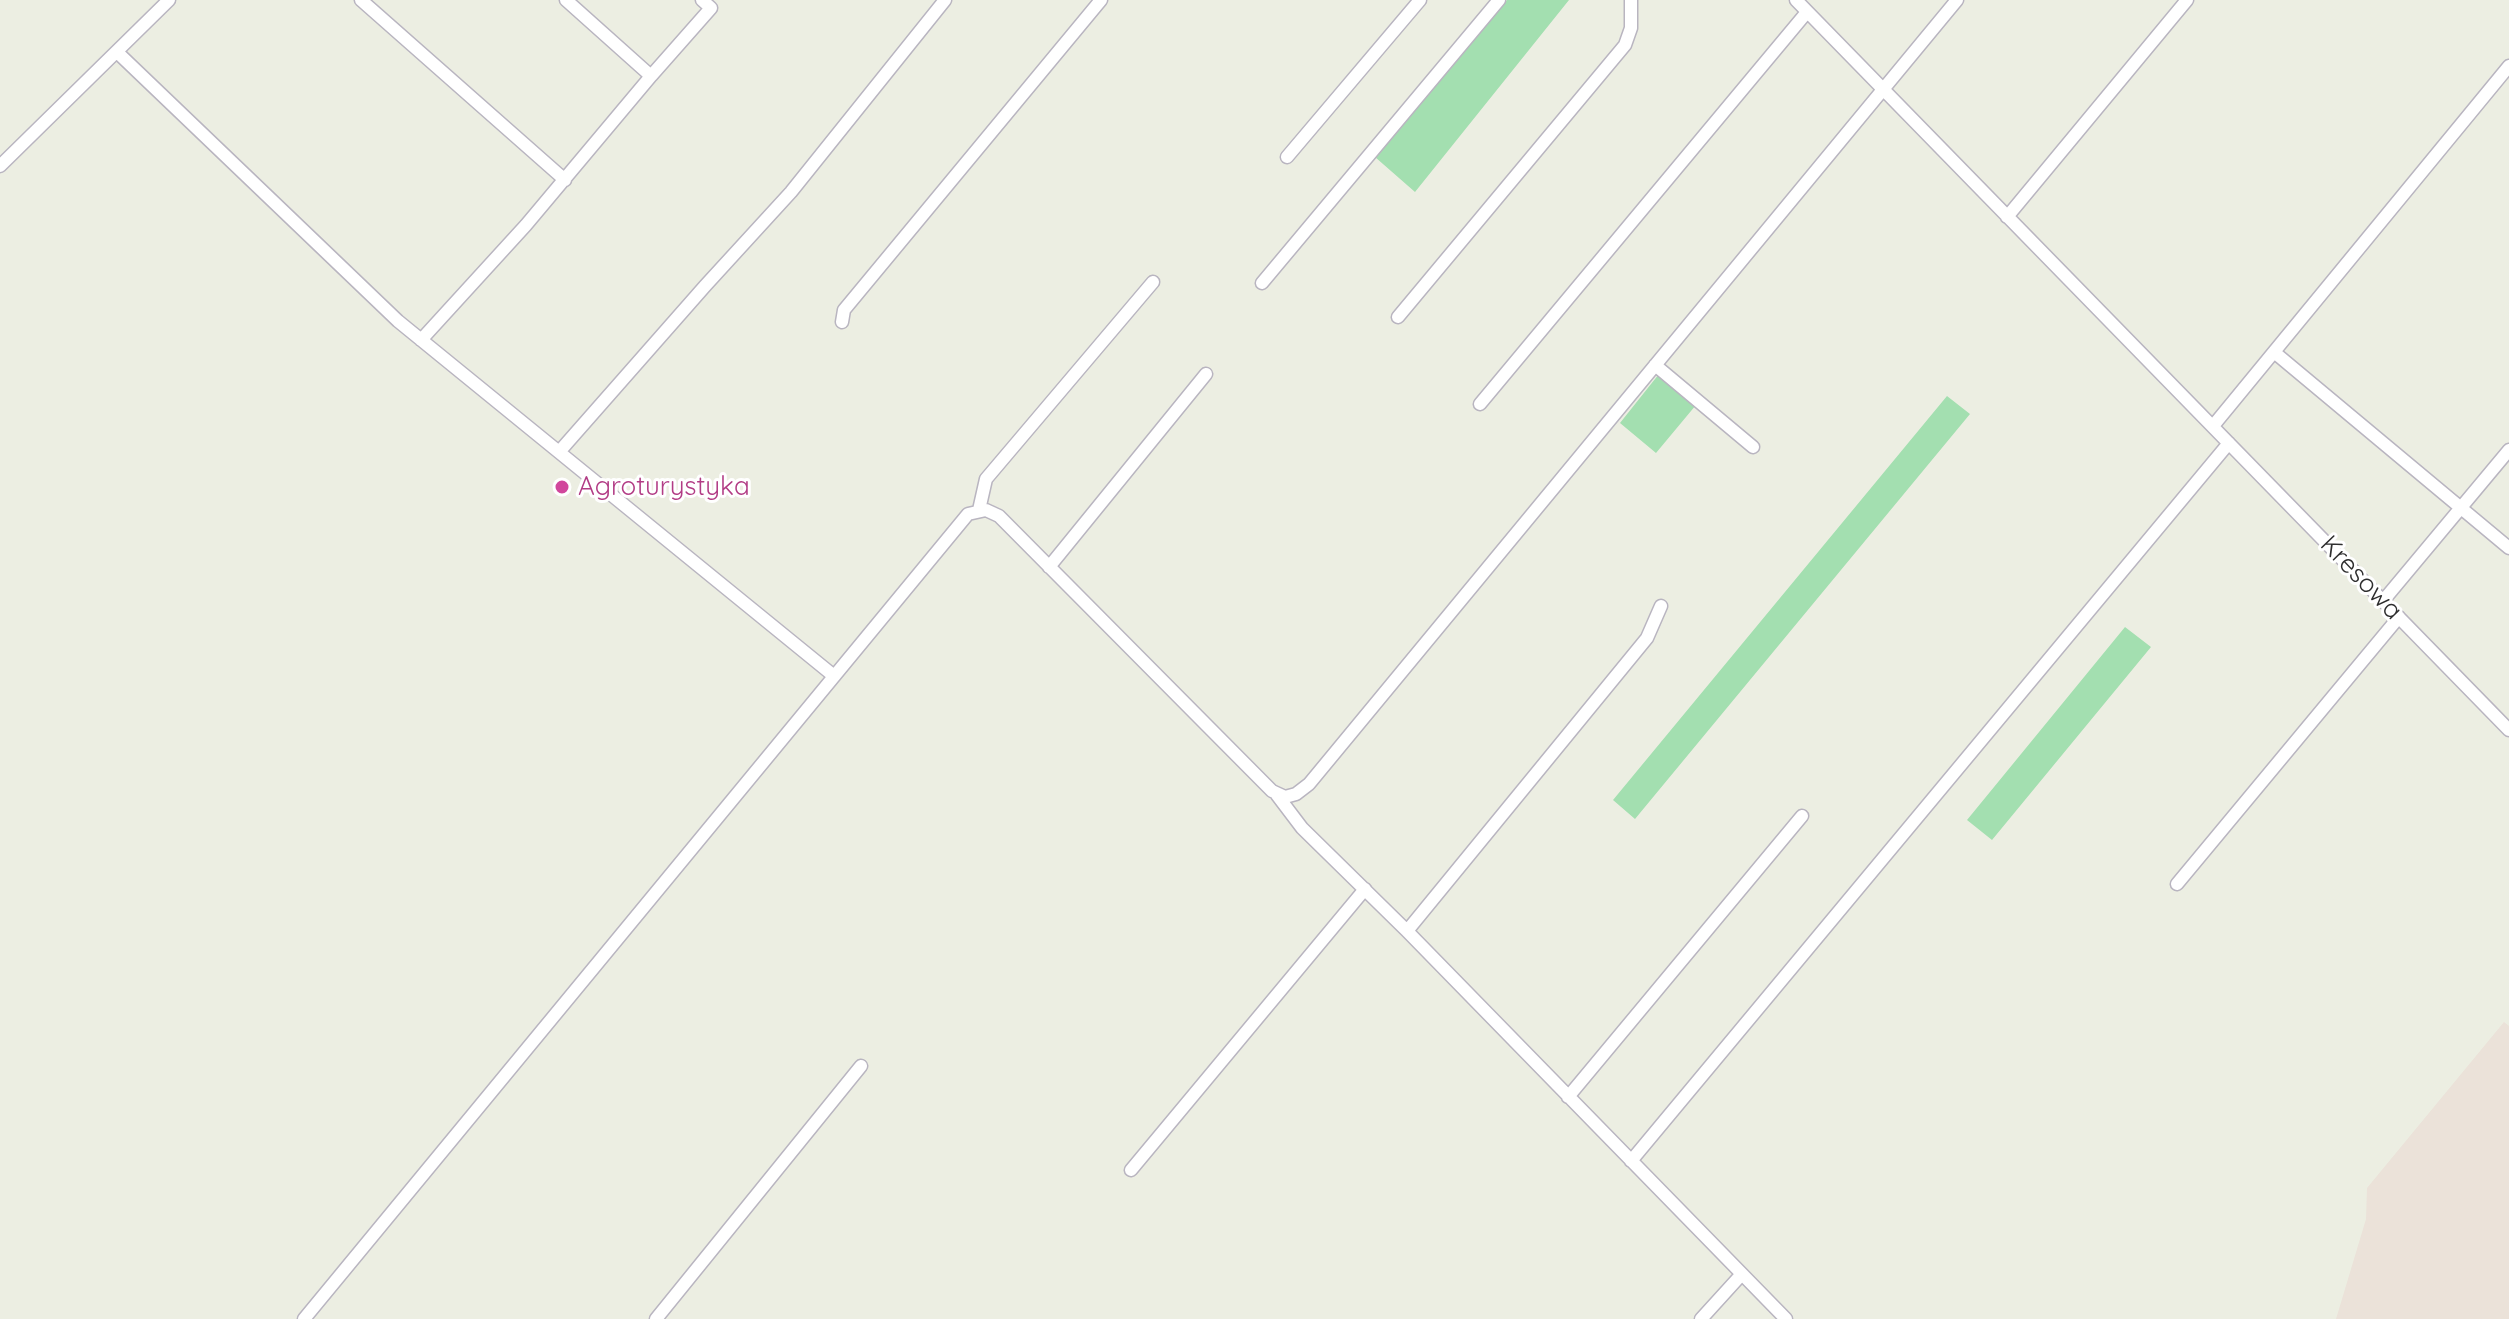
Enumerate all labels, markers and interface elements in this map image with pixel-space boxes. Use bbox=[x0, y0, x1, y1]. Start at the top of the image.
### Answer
place label: Agroturystyka bbox=[578, 471, 750, 503]
marker: Agroturystyka bbox=[553, 478, 571, 496]
street label: Kresowa bbox=[2313, 529, 2409, 627]

